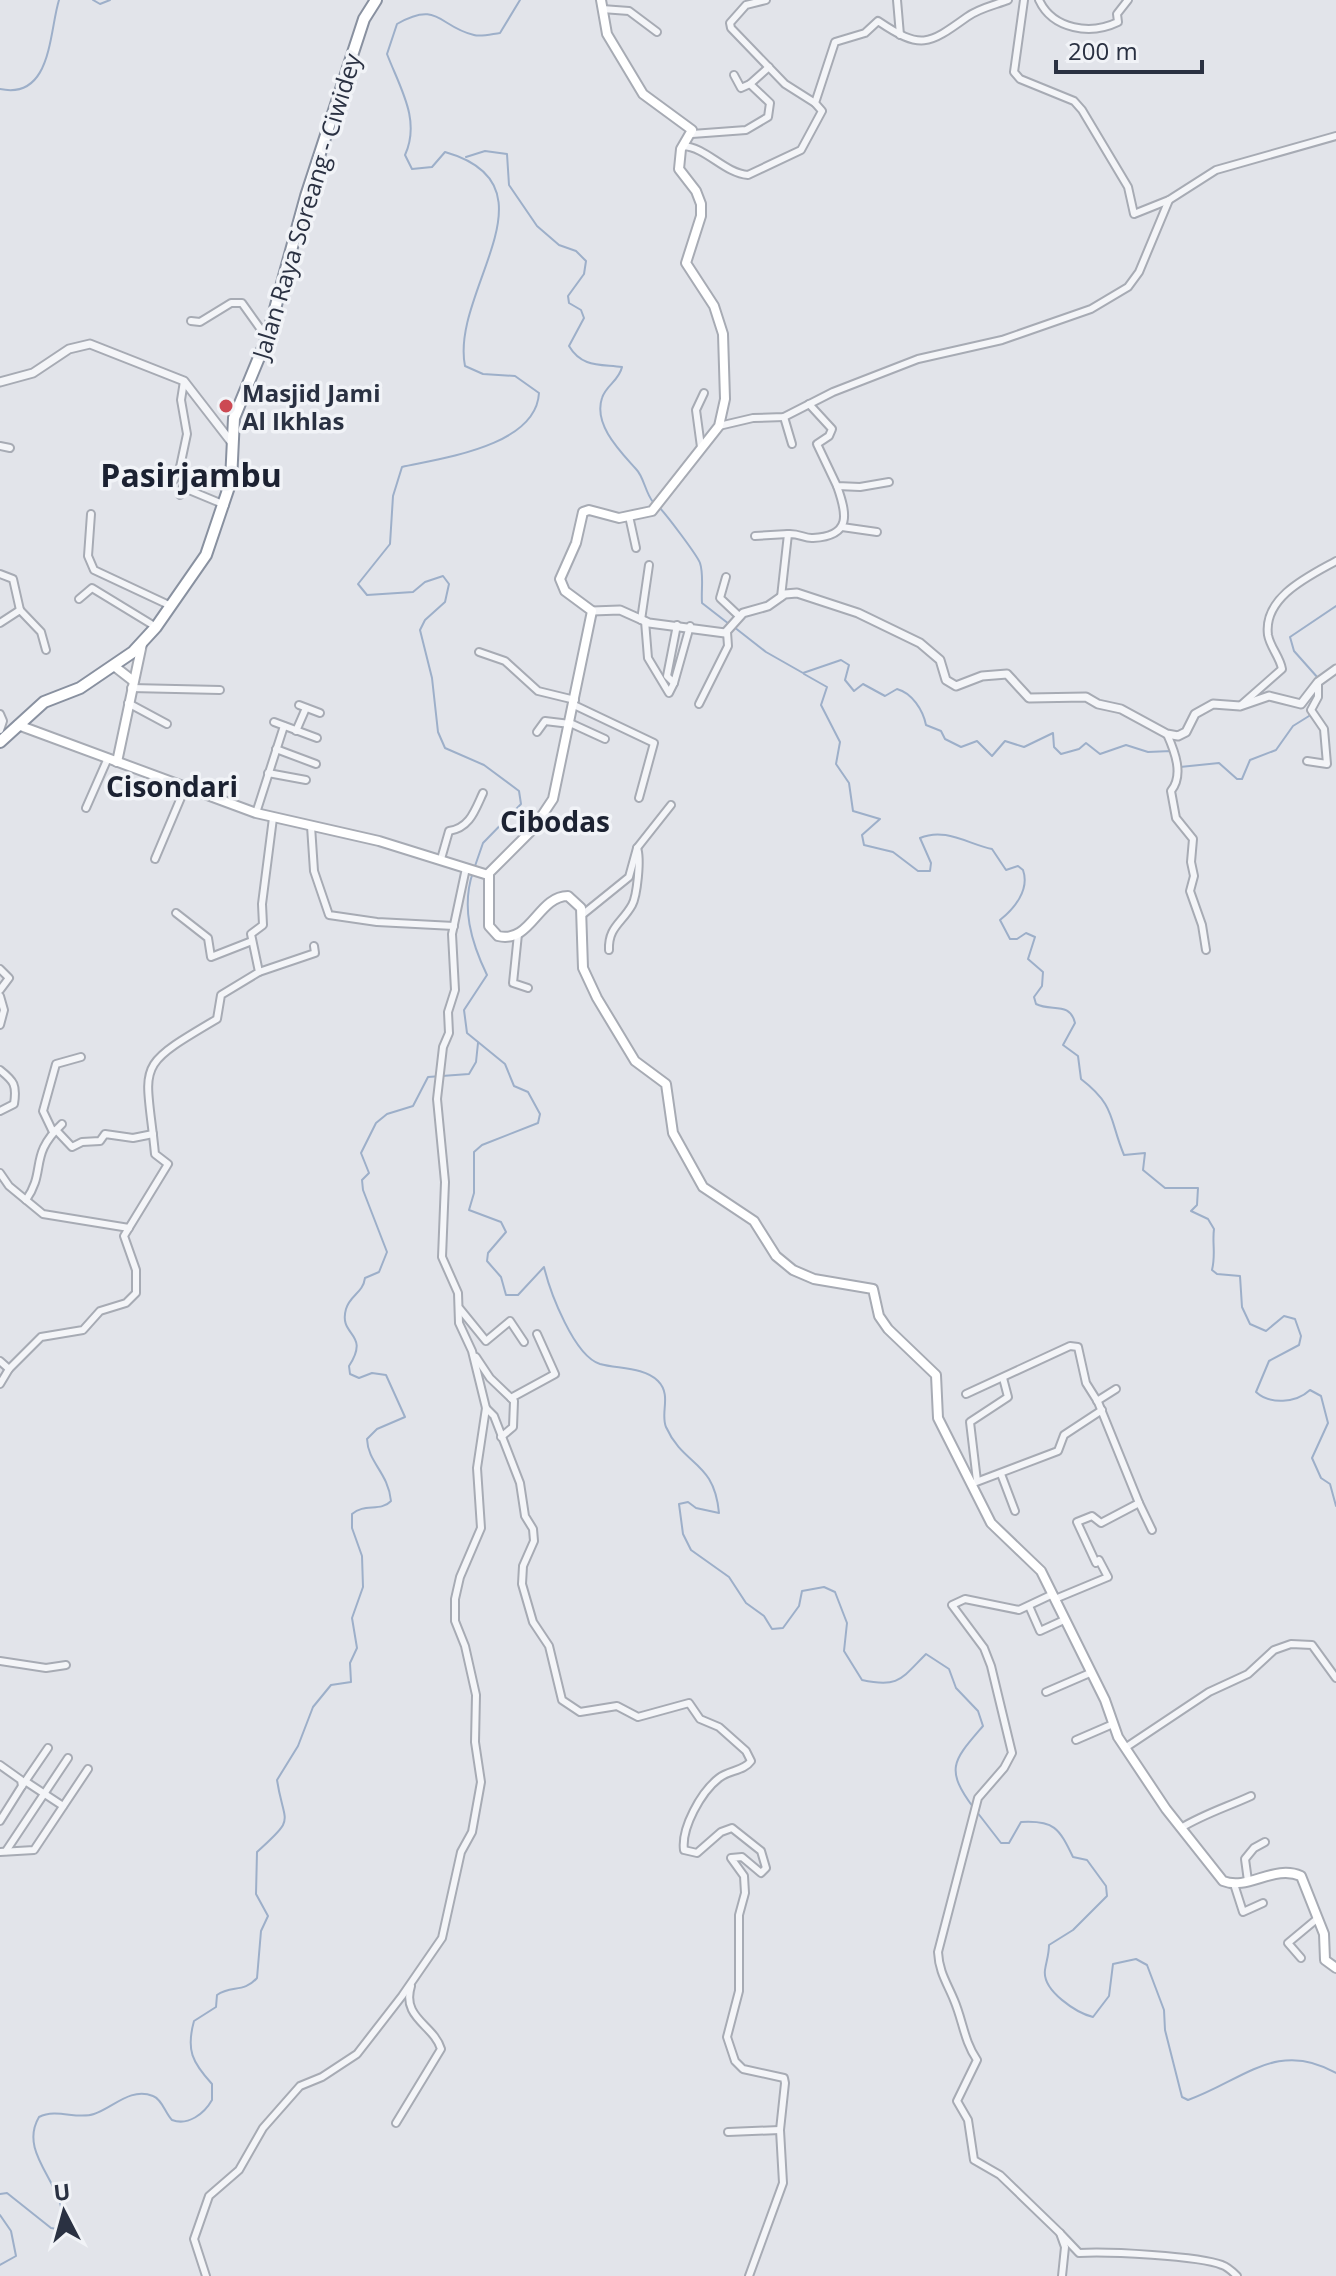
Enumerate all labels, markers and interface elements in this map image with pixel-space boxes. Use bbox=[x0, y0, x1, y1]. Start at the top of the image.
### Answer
scale bar bbox=[1056, 24, 1202, 74]
text: 200 m bbox=[1068, 34, 1138, 67]
street label: Jalan Raya Soreang - Ciwidey bbox=[243, 48, 369, 365]
place label: Masjid Jami Al Ikhlas bbox=[242, 376, 380, 437]
marker: Masjid Jami Al Ikhlas bbox=[217, 397, 235, 415]
district label: Pasirjambu bbox=[100, 453, 282, 496]
district label: Cisondari bbox=[106, 767, 238, 805]
district label: Cibodas bbox=[500, 802, 610, 840]
north arrow bbox=[24, 2172, 104, 2252]
text: U bbox=[52, 2175, 72, 2207]

